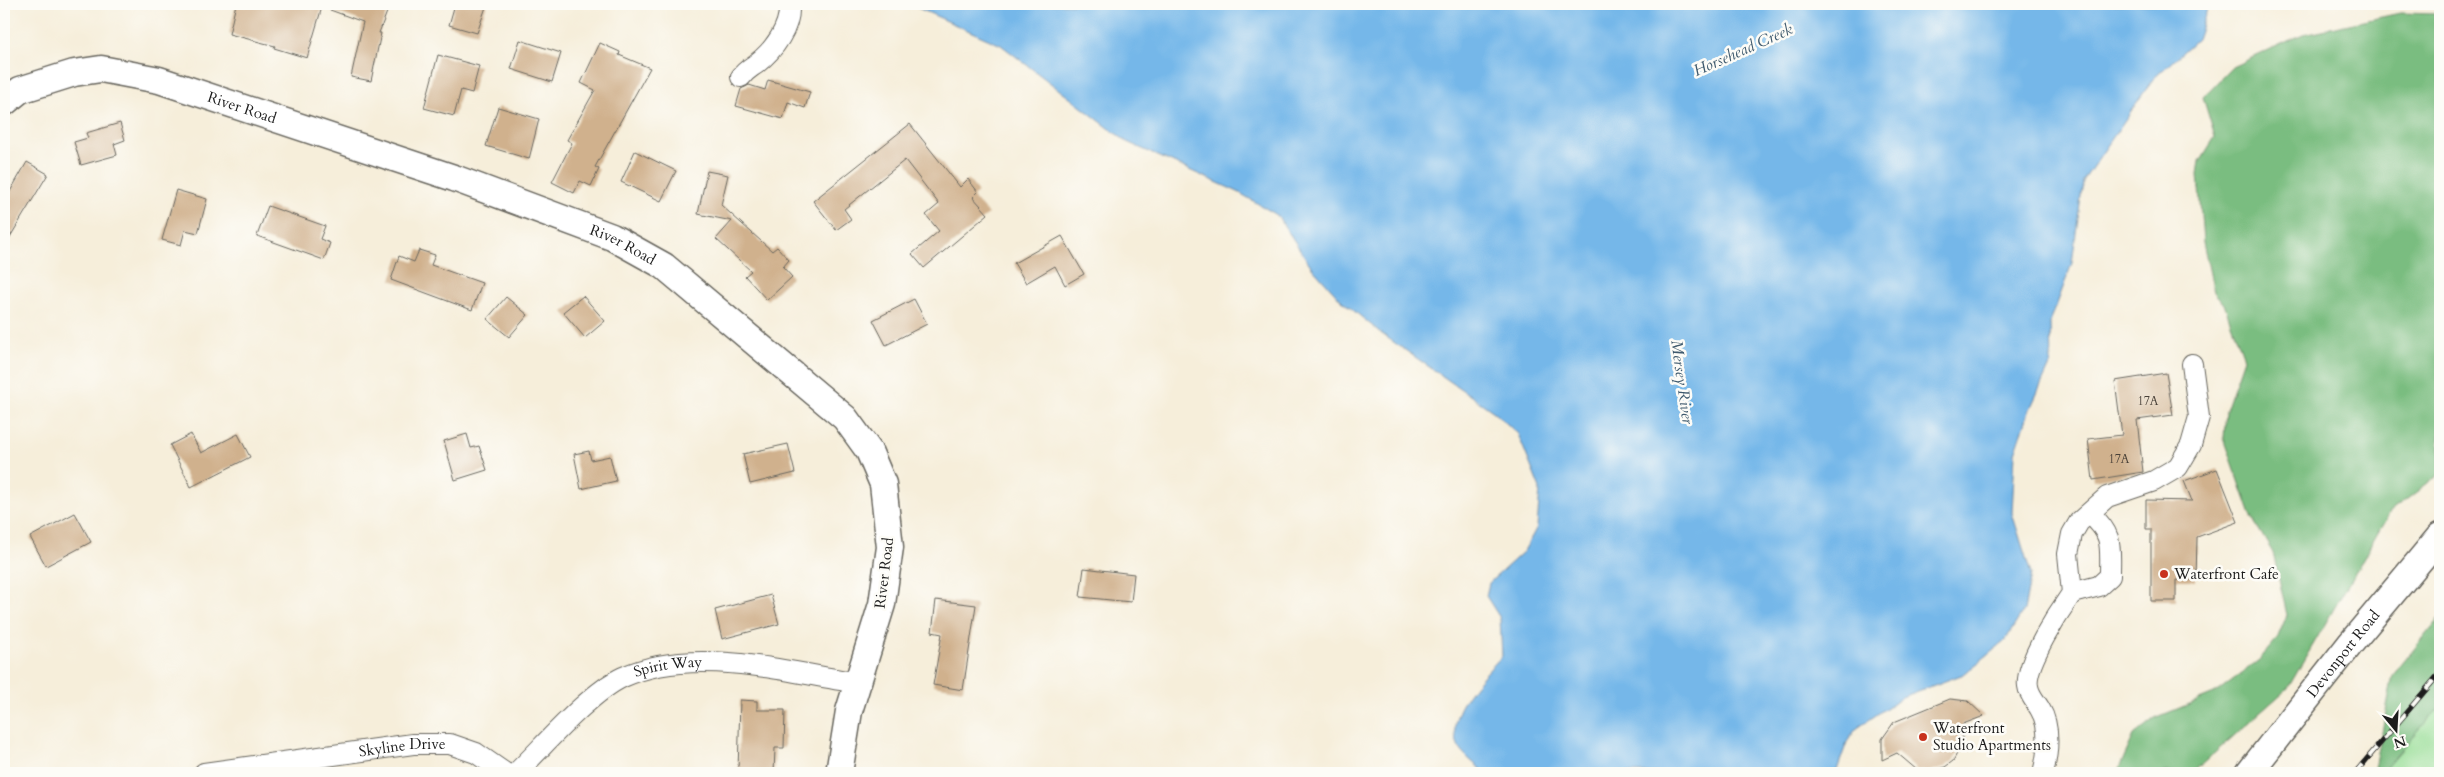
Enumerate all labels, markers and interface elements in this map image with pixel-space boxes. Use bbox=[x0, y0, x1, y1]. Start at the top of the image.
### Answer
water label: Horsehead Creek bbox=[1690, 18, 1796, 82]
street label: River Road bbox=[205, 87, 279, 128]
street label: River Road bbox=[587, 220, 659, 269]
water label: Mersey River bbox=[1665, 339, 1699, 426]
house number: 17A bbox=[2138, 393, 2159, 409]
house number: 17A bbox=[2109, 451, 2130, 467]
street label: River Road bbox=[870, 536, 898, 610]
place label: Waterfront Cafe bbox=[2173, 564, 2279, 584]
marker: Waterfront Cafe bbox=[2158, 568, 2170, 580]
street label: Devonport Road bbox=[2302, 606, 2384, 702]
street label: Spirit Way bbox=[631, 652, 702, 682]
north arrow bbox=[2372, 704, 2422, 754]
place label: Waterfront Studio Apartments bbox=[1932, 718, 2051, 755]
marker: Waterfront Studio Apartments bbox=[1917, 731, 1929, 743]
text: N bbox=[2391, 731, 2409, 753]
street label: Skyline Drive bbox=[358, 734, 446, 761]

